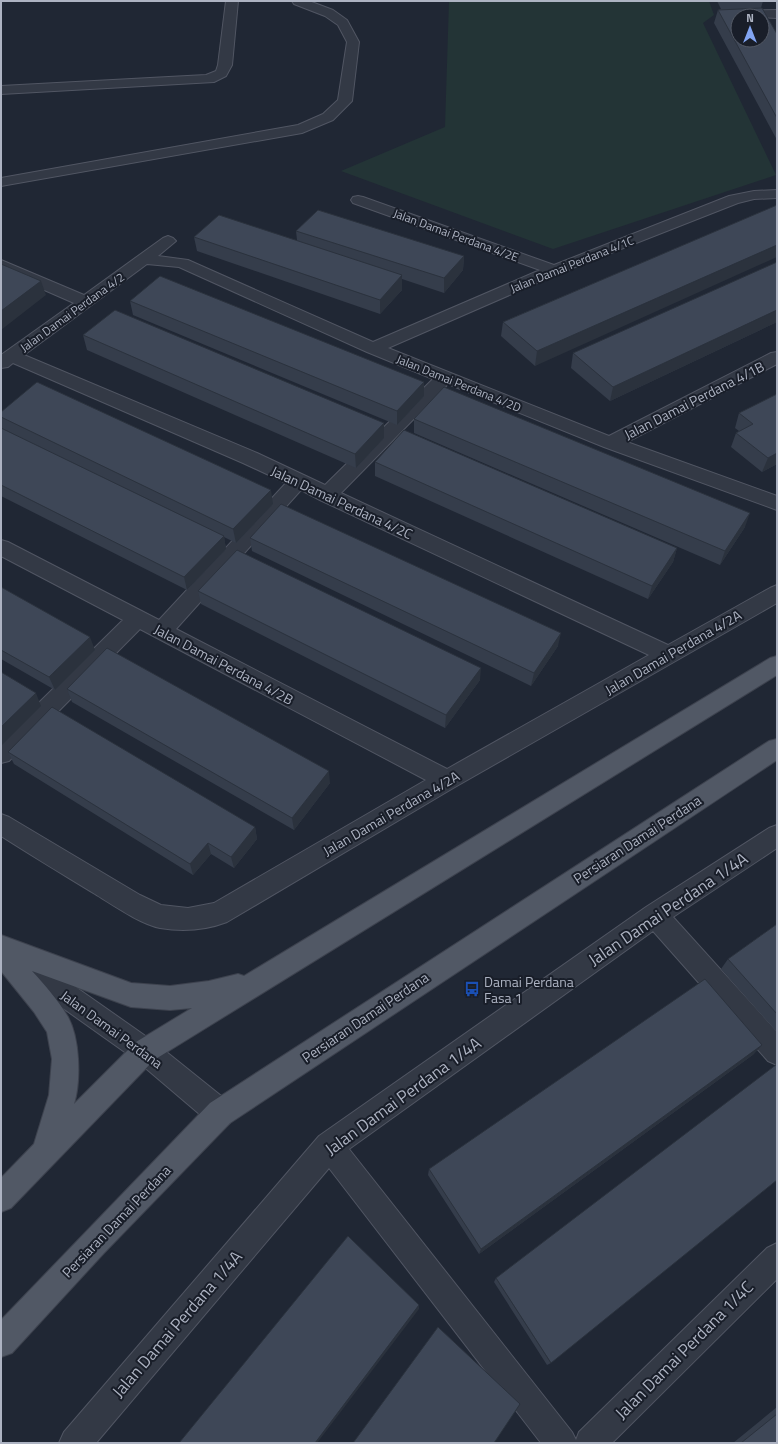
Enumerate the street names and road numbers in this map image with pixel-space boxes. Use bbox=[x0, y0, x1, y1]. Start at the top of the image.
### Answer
street label: Jalan Damai Perdana 4/2E bbox=[391, 203, 522, 267]
street label: Jalan Damai Perdana 4/1C bbox=[507, 230, 637, 298]
street label: Jalan Damai Perdana 4/2 bbox=[16, 267, 128, 357]
street label: Jalan Damai Perdana 4/2D bbox=[394, 349, 525, 417]
street label: Jalan Damai Perdana 4/1B bbox=[620, 355, 768, 445]
street label: Jalan Damai Perdana 4/2C bbox=[268, 460, 417, 544]
street label: Jalan Damai Perdana 4/2A bbox=[601, 604, 746, 700]
street label: Jalan Damai Perdana 4/2B bbox=[151, 618, 297, 710]
street label: Jalan Damai Perdana 4/2A bbox=[319, 765, 464, 861]
street label: Persiaran Damai Perdana bbox=[569, 790, 705, 888]
street label: Jalan Damai Perdana 1/4A bbox=[583, 846, 753, 972]
street label: Persiaran Damai Perdana bbox=[297, 967, 433, 1067]
street label: Jalan Damai Perdana bbox=[57, 985, 167, 1073]
street label: Jalan Damai Perdana 1/4A bbox=[319, 1030, 487, 1162]
street label: Persiaran Damai Perdana bbox=[57, 1160, 175, 1282]
street label: Jalan Damai Perdana 1/4A bbox=[106, 1245, 248, 1403]
street label: Jalan Damai Perdana 1/4C bbox=[609, 1275, 759, 1425]

